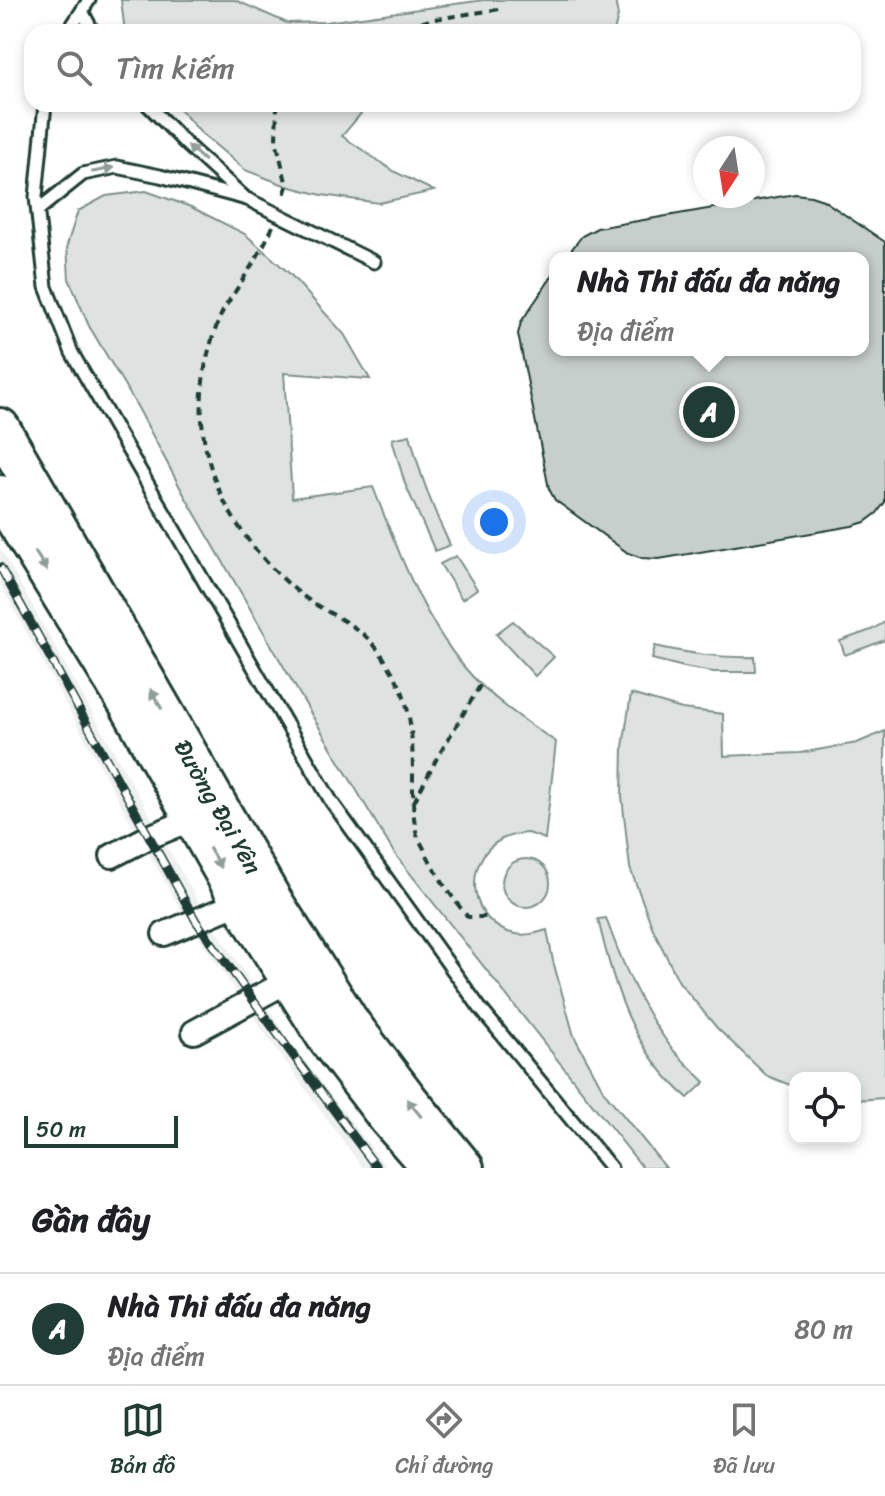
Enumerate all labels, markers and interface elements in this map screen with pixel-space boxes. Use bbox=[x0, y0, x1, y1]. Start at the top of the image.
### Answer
search box bbox=[24, 24, 861, 112]
text: Tìm kiếm bbox=[116, 41, 234, 95]
icon: search bbox=[52, 46, 96, 90]
north arrow bbox=[693, 136, 765, 208]
one-way arrow bbox=[187, 144, 206, 162]
one-way arrow bbox=[91, 163, 116, 176]
popup bbox=[549, 252, 869, 356]
text: Nhà Thi đấu đa năng bbox=[577, 254, 841, 308]
text: Địa điểm bbox=[577, 308, 674, 354]
pin: A bbox=[683, 382, 735, 442]
your location bbox=[474, 502, 514, 542]
one-way arrow bbox=[33, 550, 47, 572]
one-way arrow bbox=[149, 688, 163, 711]
street label: Đường Đại Yên bbox=[162, 732, 274, 882]
one-way arrow bbox=[208, 847, 222, 869]
map controls bbox=[789, 1072, 861, 1144]
button: locate bbox=[789, 1072, 861, 1144]
one-way arrow bbox=[406, 1098, 423, 1118]
text: 50 m bbox=[36, 1110, 86, 1149]
scale bar bbox=[24, 1112, 178, 1148]
text: Gần đây bbox=[32, 1190, 150, 1250]
text: Nhà Thi đấu đa năng bbox=[108, 1279, 371, 1333]
text: A bbox=[49, 1306, 67, 1352]
text: 80 m bbox=[794, 1306, 853, 1352]
text: Địa điểm bbox=[108, 1333, 205, 1379]
tab: Bản đồ bbox=[110, 1398, 175, 1485]
tab: Chỉ đường bbox=[395, 1398, 493, 1485]
tab: Đã lưu bbox=[713, 1398, 775, 1485]

